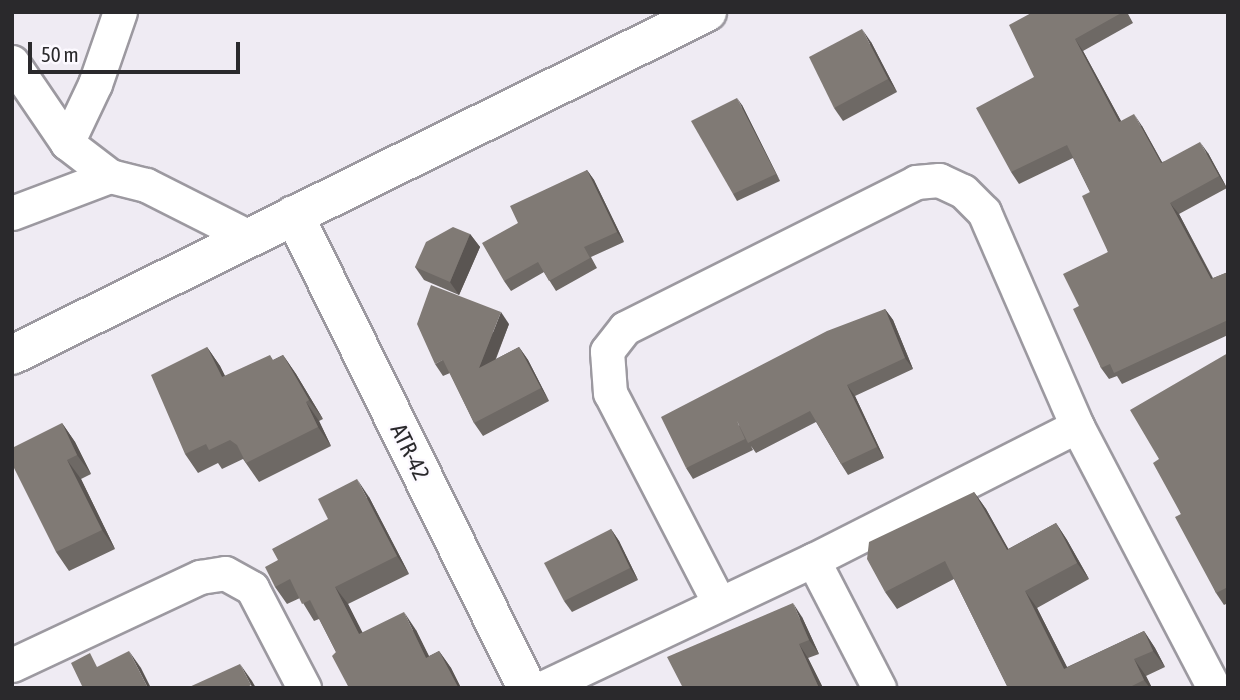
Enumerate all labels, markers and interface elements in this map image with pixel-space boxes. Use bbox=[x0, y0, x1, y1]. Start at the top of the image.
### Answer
scale bar bbox=[32, 28, 243, 72]
text: 50 m bbox=[41, 42, 79, 66]
street label: ATR-42 bbox=[385, 419, 435, 485]

